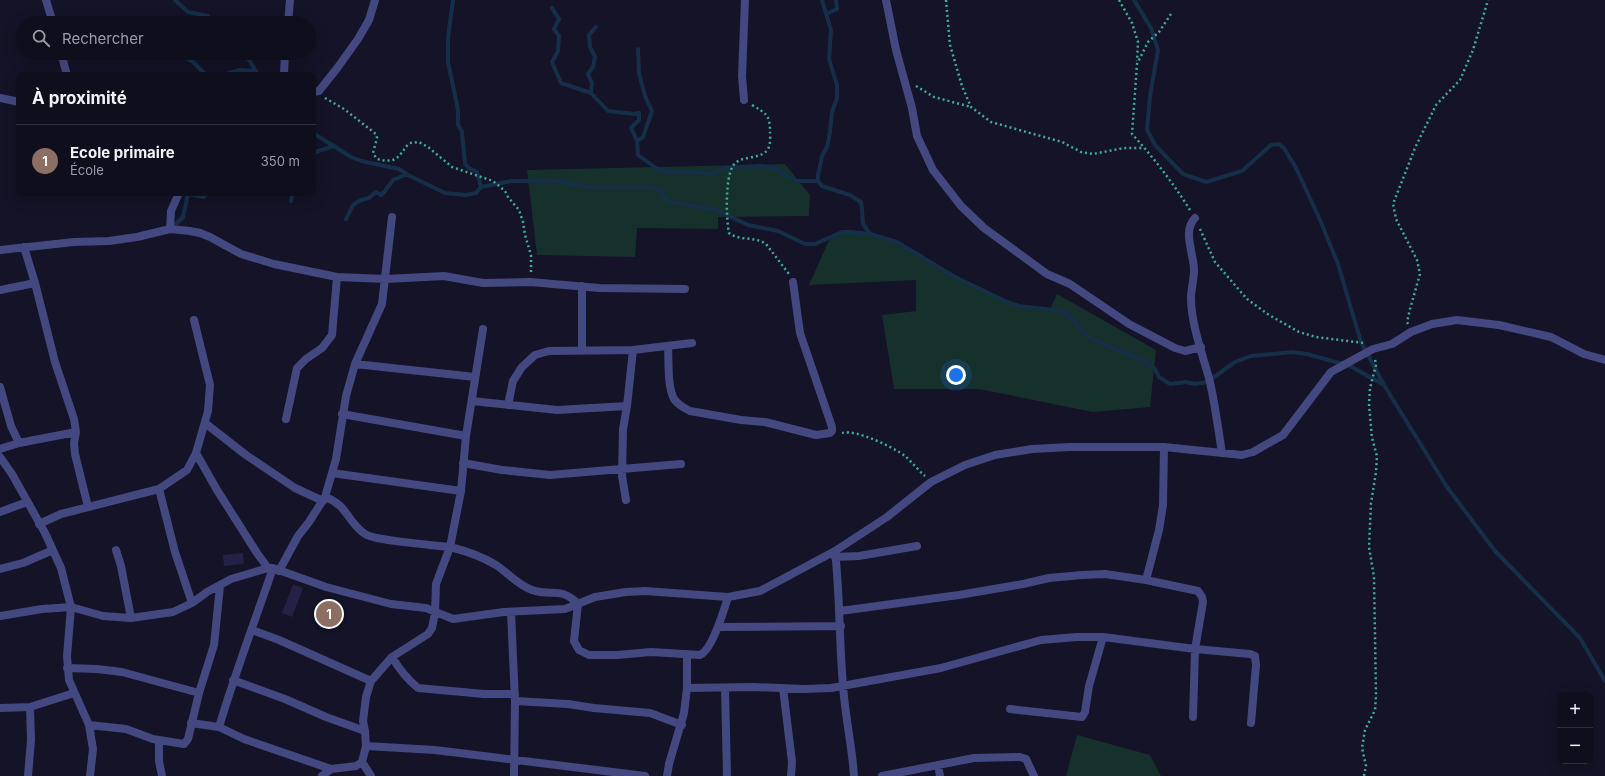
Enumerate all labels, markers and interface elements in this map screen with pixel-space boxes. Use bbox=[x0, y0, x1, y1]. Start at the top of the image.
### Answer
search box bbox=[16, 16, 316, 60]
icon: search bbox=[30, 27, 52, 49]
text: Rechercher bbox=[62, 29, 144, 48]
text: À proximité bbox=[32, 88, 127, 108]
text: Ecole primaire bbox=[70, 143, 175, 162]
text: 1 bbox=[42, 153, 48, 169]
text: 350 m bbox=[261, 153, 300, 169]
text: École bbox=[70, 162, 104, 178]
your location bbox=[946, 365, 966, 385]
pin: 1 bbox=[316, 599, 342, 629]
map controls bbox=[1557, 692, 1593, 764]
button: + bbox=[1557, 692, 1593, 728]
button: − bbox=[1557, 728, 1593, 764]

